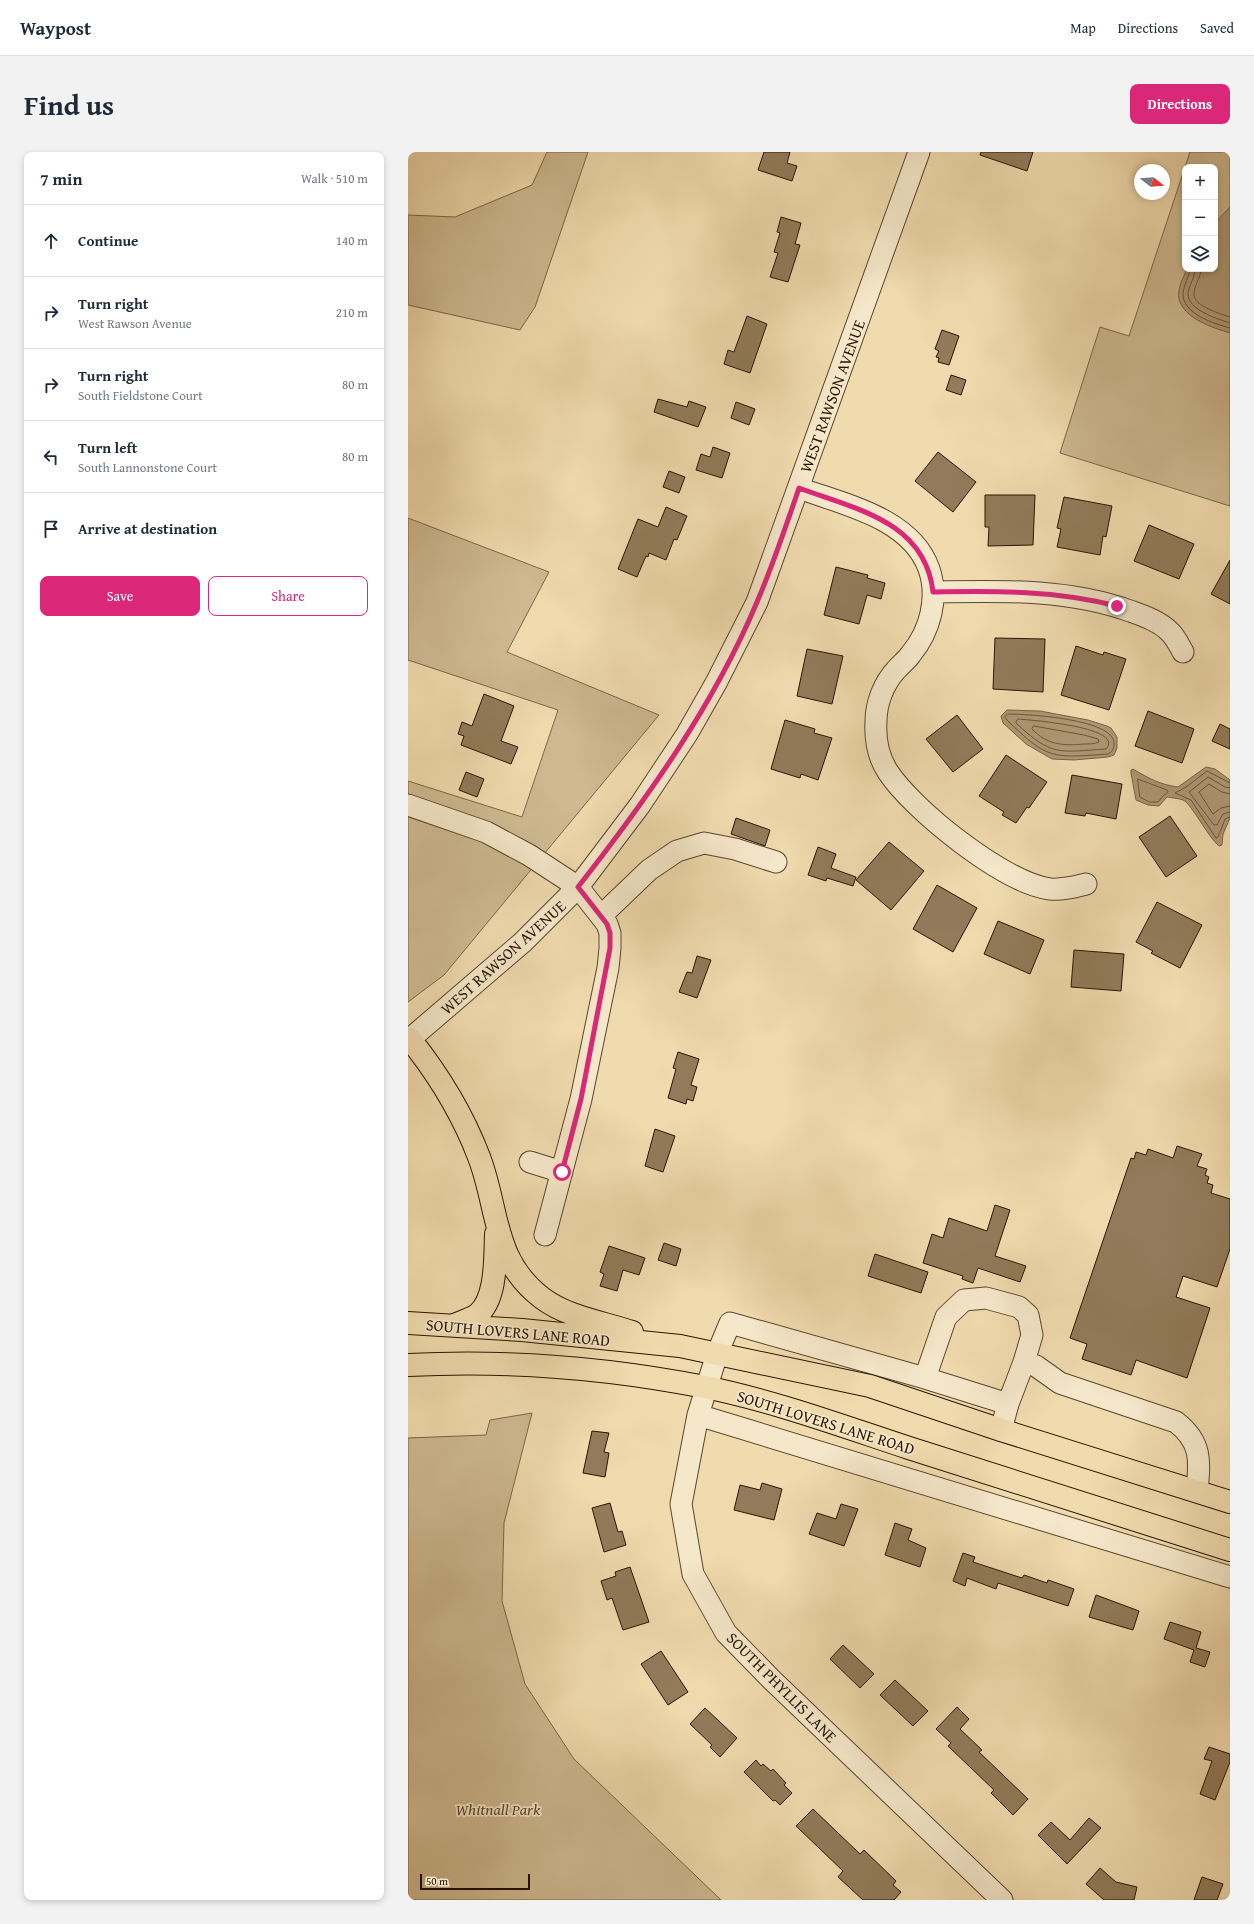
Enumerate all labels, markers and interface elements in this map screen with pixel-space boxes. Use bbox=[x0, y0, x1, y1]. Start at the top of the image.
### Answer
text: Waypost bbox=[20, 14, 91, 42]
text: Map bbox=[1070, 18, 1096, 38]
text: Directions bbox=[1118, 18, 1178, 38]
text: Saved bbox=[1200, 18, 1234, 38]
text: Find us bbox=[24, 84, 114, 125]
button: Directions bbox=[1130, 84, 1230, 124]
north arrow bbox=[1134, 164, 1170, 200]
map controls bbox=[1182, 164, 1218, 272]
button: + bbox=[1182, 164, 1218, 200]
text: 7 min bbox=[40, 166, 82, 191]
text: Walk · 510 m bbox=[301, 169, 368, 188]
button: − bbox=[1182, 200, 1218, 236]
icon: ahead bbox=[40, 230, 62, 252]
text: Continue bbox=[78, 230, 139, 251]
text: 140 m bbox=[336, 231, 368, 250]
button: layers bbox=[1182, 236, 1218, 272]
text: Turn right bbox=[78, 293, 149, 314]
icon: right bbox=[40, 302, 62, 324]
text: 210 m bbox=[336, 303, 368, 322]
text: West Rawson Avenue bbox=[78, 314, 192, 333]
street label: WEST RAWSON AVENUE bbox=[793, 316, 871, 476]
text: Turn right bbox=[78, 365, 149, 386]
icon: right bbox=[40, 374, 62, 396]
text: 80 m bbox=[342, 375, 368, 394]
text: South Fieldstone Court bbox=[78, 386, 203, 405]
text: Turn left bbox=[78, 437, 137, 458]
icon: left bbox=[40, 446, 62, 468]
text: 80 m bbox=[342, 447, 368, 466]
text: South Lannonstone Court bbox=[78, 458, 217, 477]
icon: arrive bbox=[40, 518, 62, 540]
text: Arrive at destination bbox=[78, 518, 217, 539]
button: Save bbox=[40, 576, 200, 616]
button: Share bbox=[208, 576, 368, 616]
route end bbox=[1108, 597, 1126, 615]
street label: WEST RAWSON AVENUE bbox=[435, 894, 571, 1020]
route start bbox=[553, 1163, 571, 1181]
street label: SOUTH LOVERS LANE ROAD bbox=[425, 1312, 611, 1352]
street label: SOUTH LOVERS LANE ROAD bbox=[734, 1384, 918, 1461]
street label: SOUTH PHYLLIS LANE bbox=[721, 1626, 843, 1748]
park label: Whitnall Park bbox=[456, 1797, 541, 1821]
scale bar bbox=[420, 1872, 530, 1891]
text: 50 m bbox=[426, 1873, 448, 1889]

